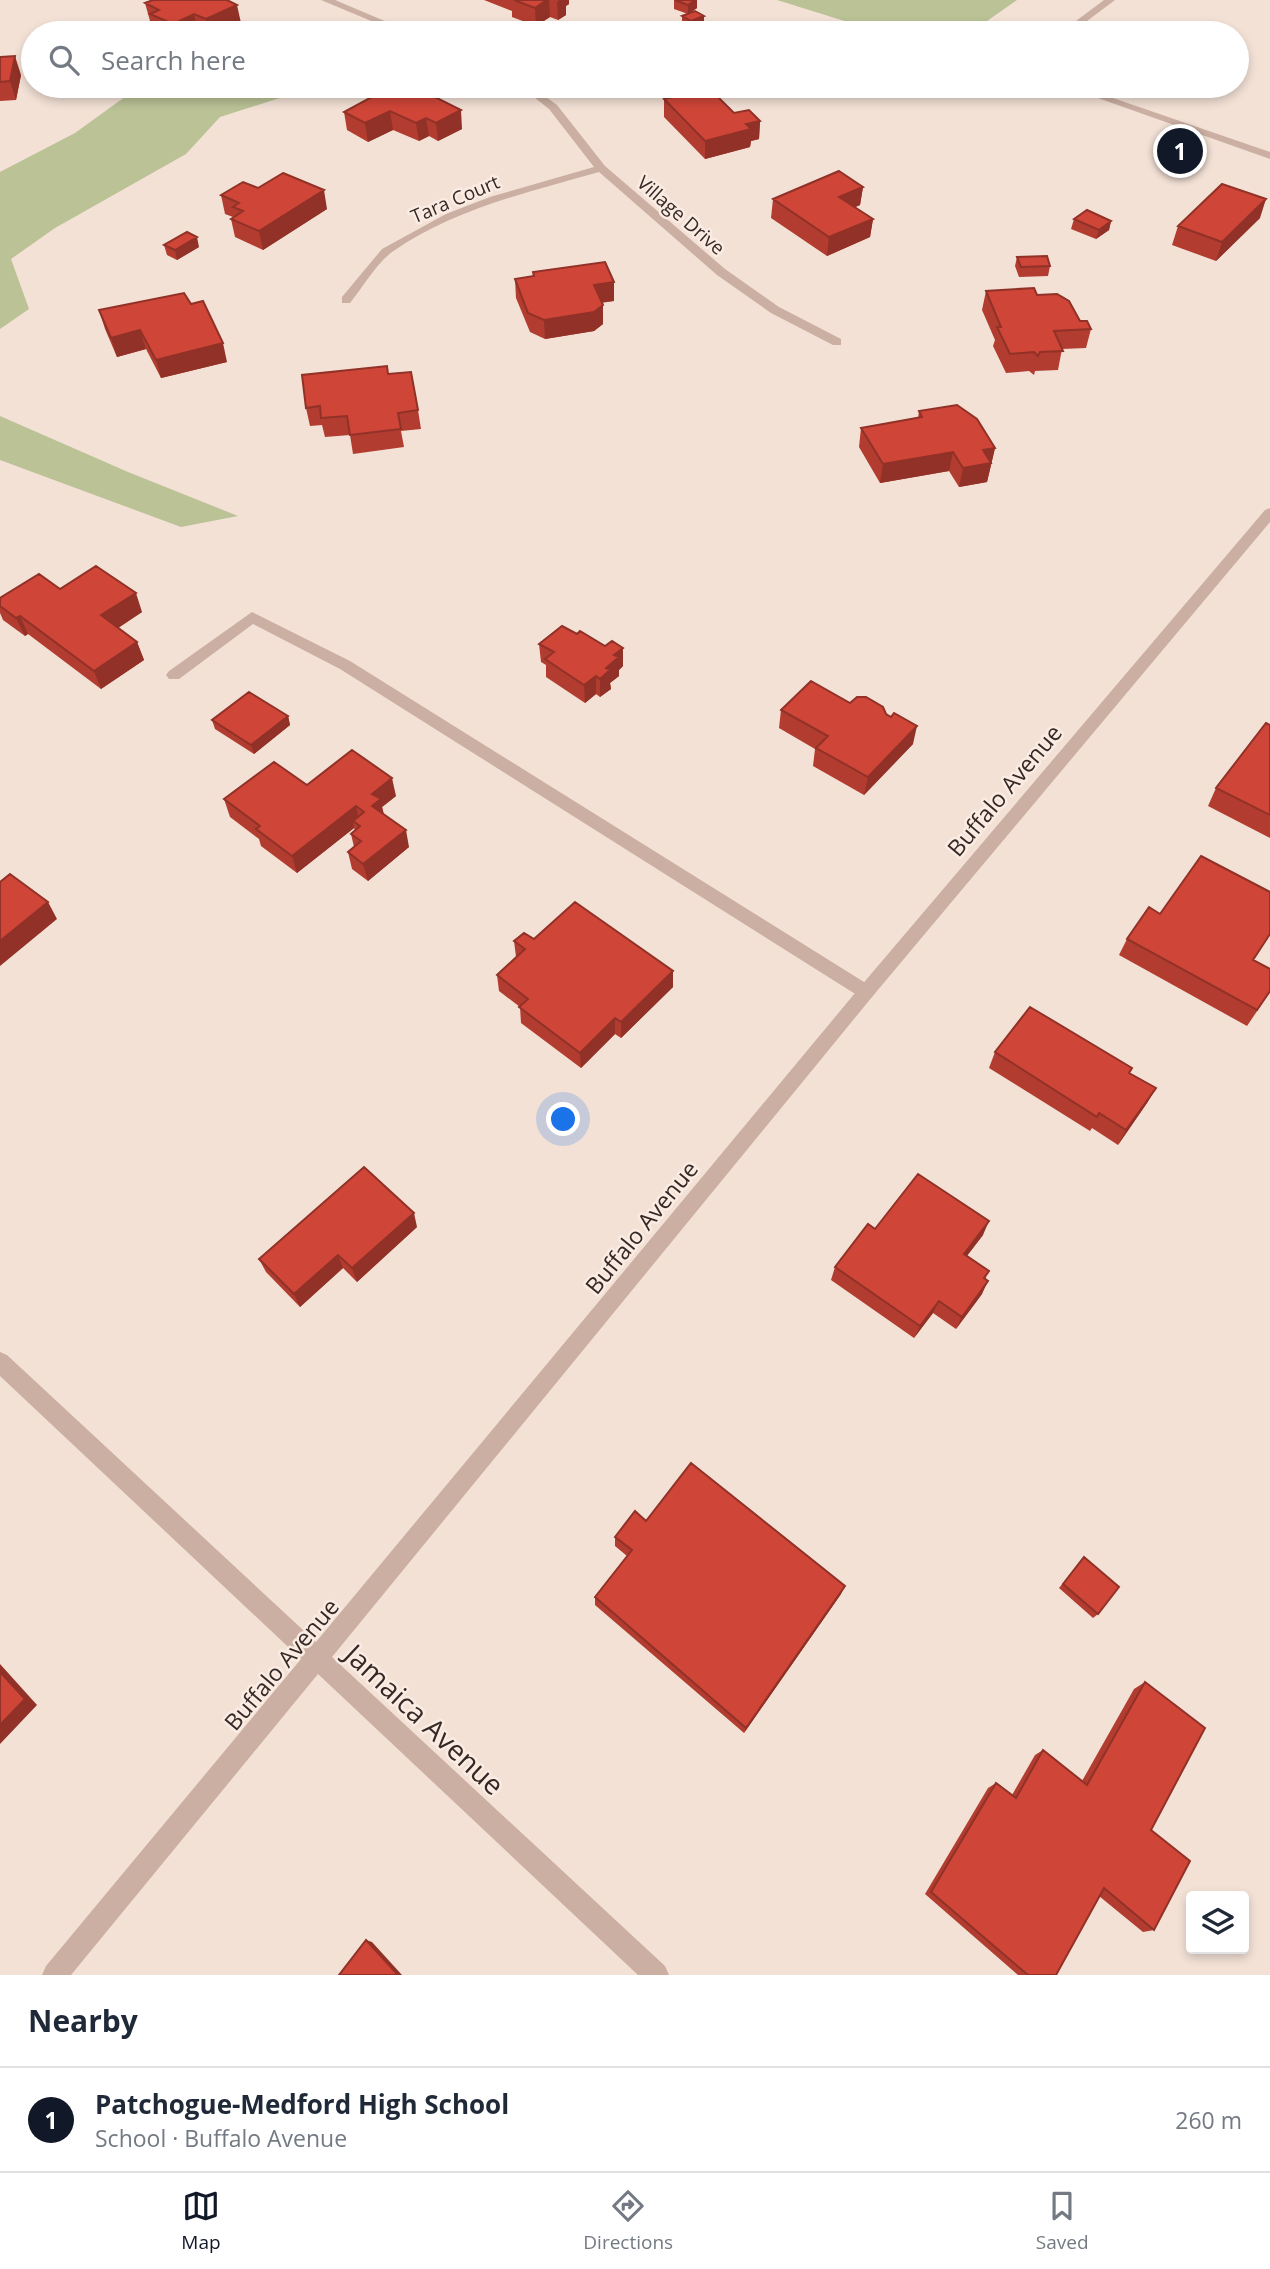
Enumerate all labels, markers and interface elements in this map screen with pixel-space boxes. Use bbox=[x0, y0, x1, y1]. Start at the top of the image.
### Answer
search box bbox=[21, 21, 1249, 98]
icon: search bbox=[45, 41, 83, 79]
text: Search here bbox=[101, 42, 246, 78]
pin: 1 bbox=[1157, 125, 1203, 177]
street label: Tara Court bbox=[407, 169, 503, 229]
street label: Village Drive bbox=[631, 170, 731, 260]
street label: Buffalo Avenue bbox=[939, 717, 1069, 863]
your location bbox=[546, 1102, 580, 1136]
street label: Buffalo Avenue bbox=[577, 1154, 705, 1300]
street label: Buffalo Avenue bbox=[216, 1591, 346, 1737]
street label: Jamaica Avenue bbox=[335, 1633, 513, 1803]
map controls bbox=[1186, 1891, 1249, 1954]
button: layers bbox=[1186, 1891, 1249, 1954]
text: Nearby bbox=[28, 2000, 138, 2041]
text: Patchogue-Medford High School bbox=[95, 2086, 509, 2122]
text: 1 bbox=[44, 2104, 58, 2136]
text: 260 m bbox=[1175, 2104, 1242, 2136]
text: School · Buffalo Avenue bbox=[95, 2122, 347, 2154]
tab: Map bbox=[181, 2187, 221, 2255]
tab: Directions bbox=[583, 2187, 673, 2255]
tab: Saved bbox=[1036, 2187, 1089, 2255]

